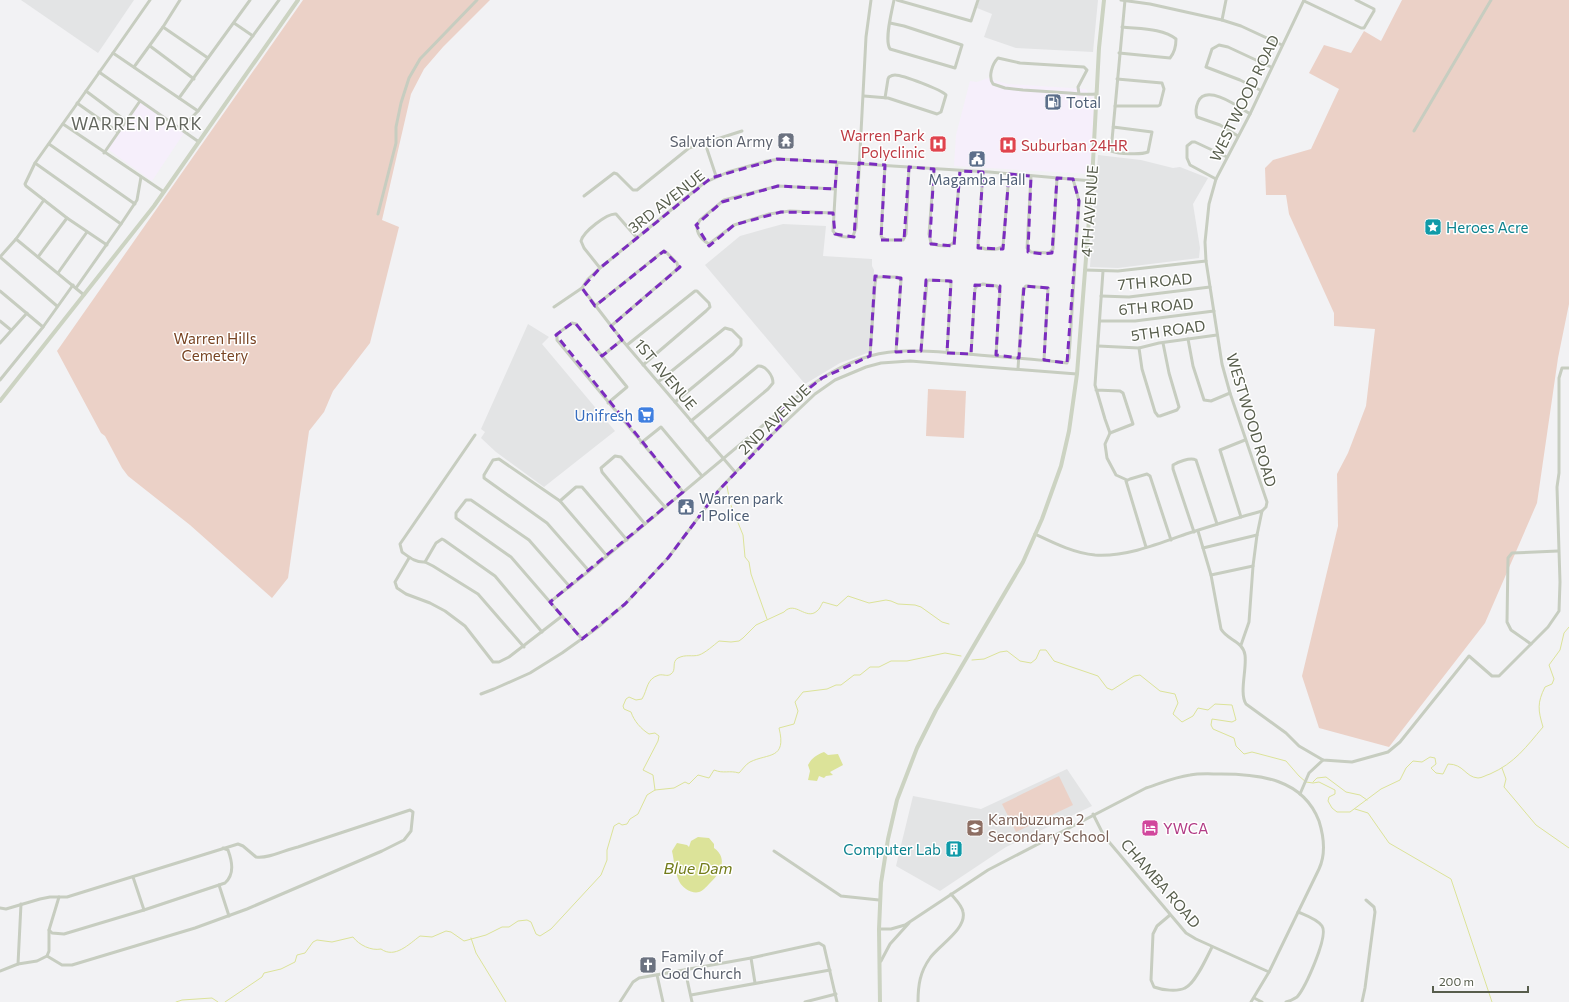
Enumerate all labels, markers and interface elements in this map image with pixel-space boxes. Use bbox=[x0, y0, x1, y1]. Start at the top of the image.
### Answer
street label: WESTWOOD ROAD bbox=[1205, 32, 1283, 164]
fuel station icon: Total bbox=[1043, 92, 1063, 112]
place label: Total bbox=[1066, 93, 1101, 111]
district label: WARREN PARK bbox=[71, 113, 203, 134]
place label: Warren Park Polyclinic bbox=[840, 126, 925, 161]
temple icon: Salvation Army bbox=[776, 131, 796, 151]
place label: Salvation Army bbox=[670, 132, 773, 150]
hospital icon: Warren Park Polyclinic bbox=[928, 134, 948, 154]
hospital icon: Suburban 24HR bbox=[998, 135, 1018, 155]
place label: Suburban 24HR bbox=[1021, 136, 1128, 154]
public building icon: Magamba Hall bbox=[967, 149, 987, 169]
street label: 3RD AVENUE bbox=[624, 165, 708, 236]
street label: 4TH AVENUE bbox=[1077, 165, 1101, 257]
place label: Magamba Hall bbox=[928, 170, 1026, 188]
place icon: Heroes Acre bbox=[1423, 217, 1443, 237]
place label: Heroes Acre bbox=[1446, 218, 1529, 236]
street label: 7TH ROAD bbox=[1117, 269, 1193, 293]
street label: 6TH ROAD bbox=[1118, 294, 1194, 318]
street label: 5TH ROAD bbox=[1130, 316, 1206, 344]
park label: Warren Hills Cemetery bbox=[173, 329, 257, 364]
street label: 1ST AVENUE bbox=[631, 335, 701, 413]
street label: WESTWOOD ROAD bbox=[1223, 351, 1281, 489]
street label: 2ND AVENUE bbox=[734, 380, 814, 458]
supermarket icon: Unifresh bbox=[636, 405, 656, 425]
place label: Unifresh bbox=[575, 406, 633, 424]
place label: Warren park 1 Police bbox=[699, 489, 783, 524]
public building icon: Warren park 1 Police bbox=[676, 497, 696, 517]
place label: Kambuzuma 2 Secondary School bbox=[988, 810, 1109, 845]
school or university icon: Kambuzuma 2 Secondary School bbox=[965, 818, 985, 838]
hotel icon: YWCA bbox=[1140, 818, 1160, 838]
place label: YWCA bbox=[1163, 819, 1208, 837]
street label: CHAMBA ROAD bbox=[1117, 835, 1205, 931]
building icon: Computer Lab bbox=[944, 839, 964, 859]
place label: Computer Lab bbox=[843, 840, 941, 858]
water label: Blue Dam bbox=[664, 858, 733, 877]
place label: Family of God Church bbox=[661, 947, 742, 982]
church icon: Family of God Church bbox=[638, 955, 658, 975]
scale bar bbox=[1433, 968, 1528, 994]
text: 200 m bbox=[1439, 974, 1474, 988]

